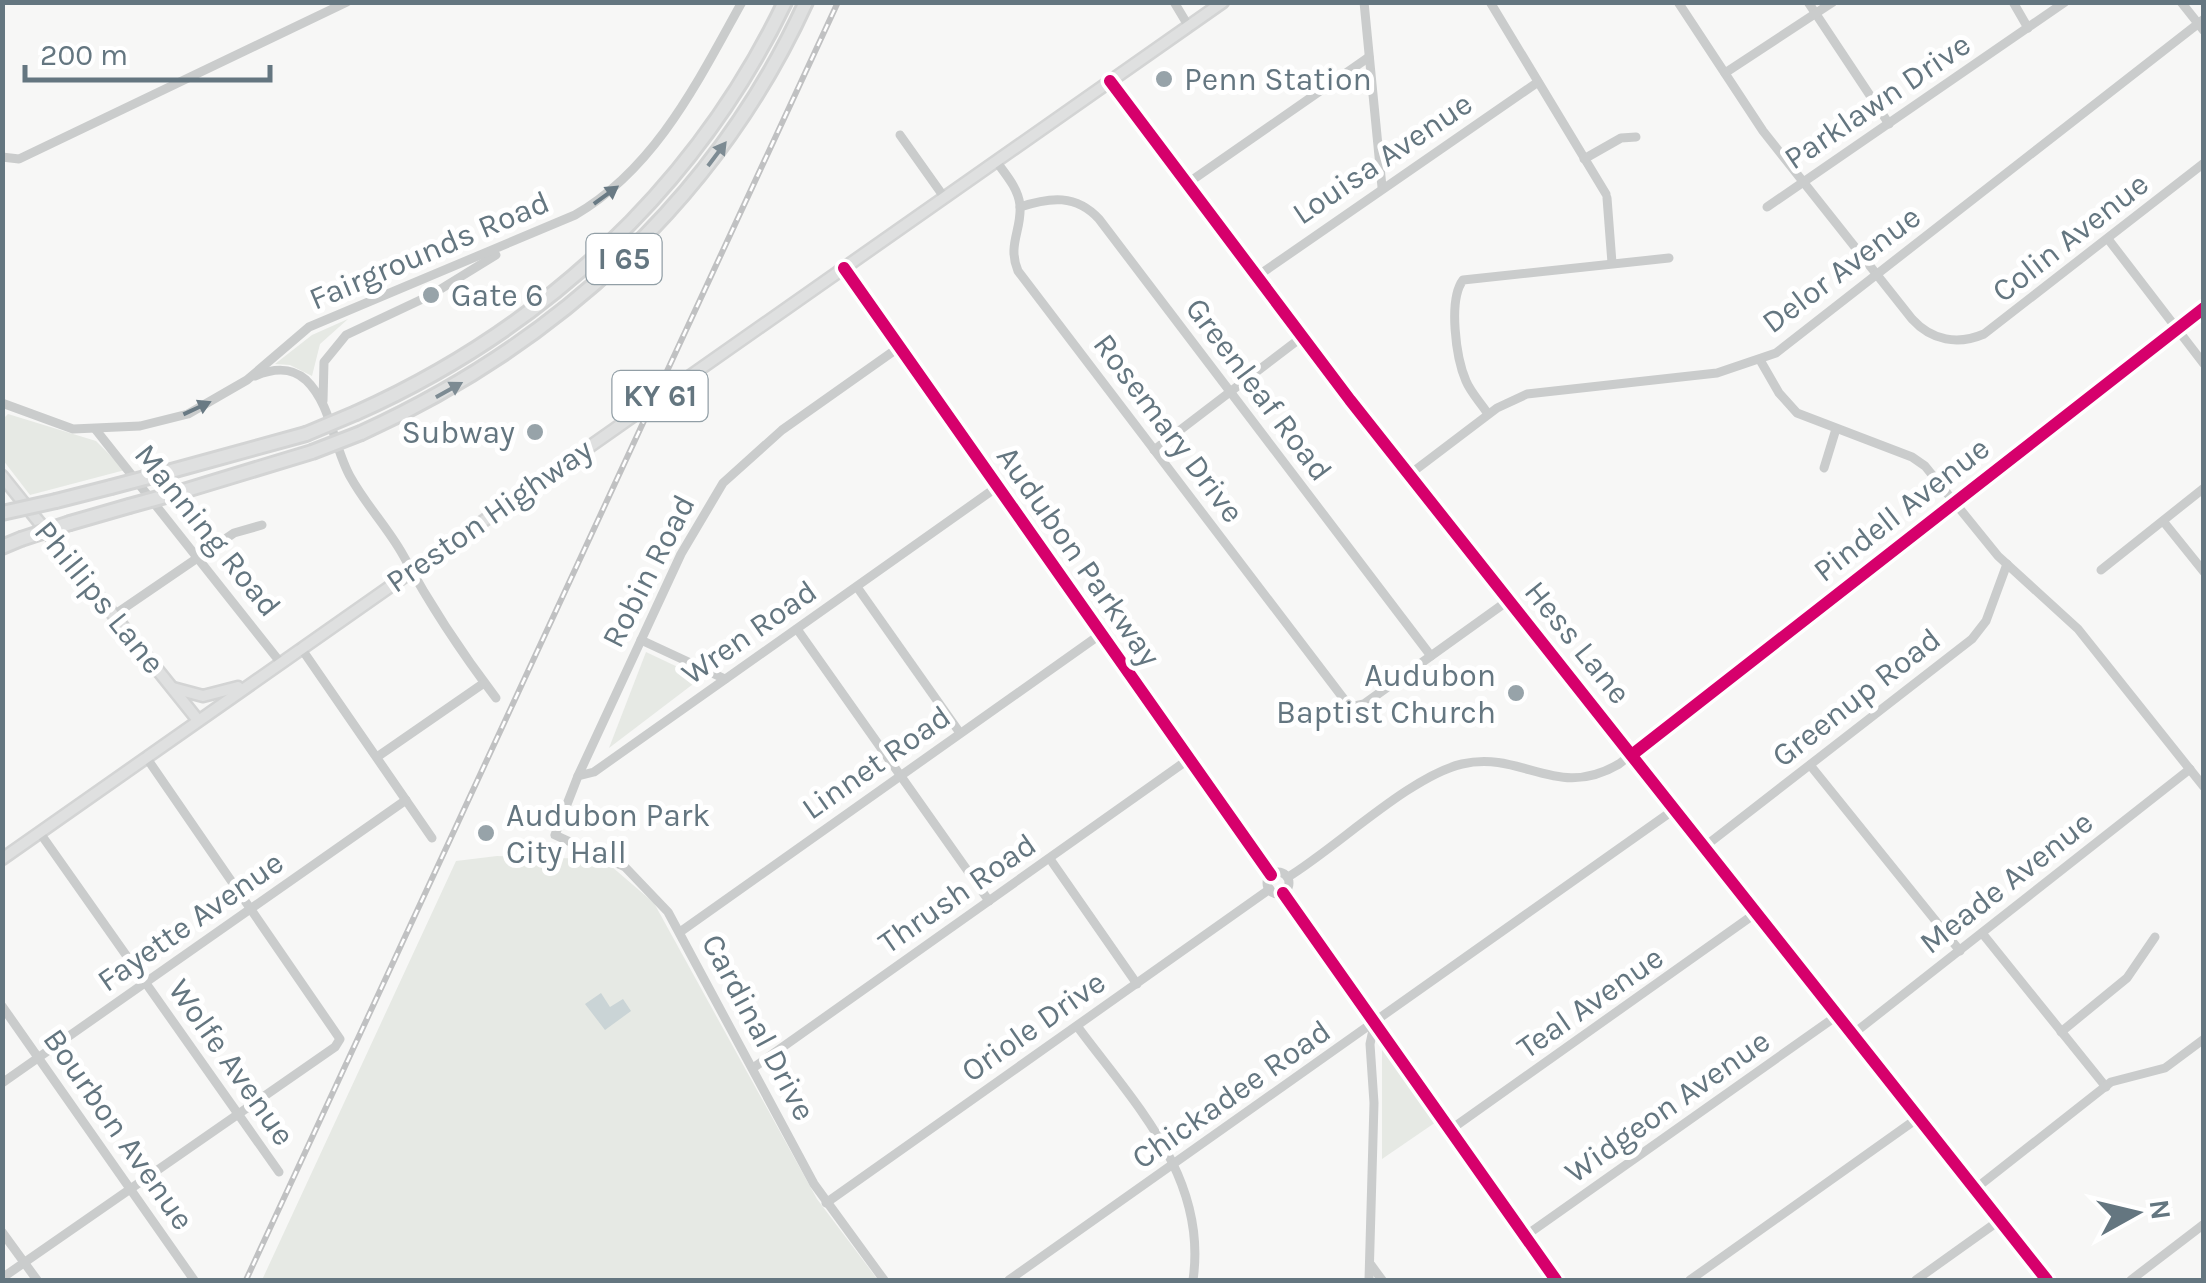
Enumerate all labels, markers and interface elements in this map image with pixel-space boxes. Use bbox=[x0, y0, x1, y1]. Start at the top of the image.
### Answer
scale bar bbox=[25, 20, 270, 82]
street label: Parklawn Drive bbox=[1777, 26, 1977, 177]
text: 200 m bbox=[40, 37, 128, 73]
place label: Penn Station bbox=[1184, 61, 1372, 98]
marker: Penn Station bbox=[1153, 68, 1175, 90]
street label: Louisa Avenue bbox=[1285, 85, 1479, 232]
one-way arrow bbox=[706, 141, 726, 167]
street label: Colin Avenue bbox=[1985, 165, 2156, 310]
street label: Fairgrounds Road bbox=[304, 183, 555, 318]
one-way arrow bbox=[593, 185, 619, 205]
street label: Delor Avenue bbox=[1755, 198, 1928, 341]
road number: I 65 bbox=[586, 234, 662, 284]
place label: Gate 6 bbox=[451, 277, 544, 314]
marker: Gate 6 bbox=[420, 284, 442, 306]
street label: Greenleaf Road bbox=[1178, 290, 1339, 488]
street label: Rosemary Drive bbox=[1086, 327, 1252, 530]
road number: KY 61 bbox=[612, 371, 708, 421]
one-way arrow bbox=[434, 381, 463, 398]
one-way arrow bbox=[182, 400, 212, 416]
place label: Subway bbox=[402, 414, 515, 451]
marker: Subway bbox=[524, 421, 546, 443]
street label: Pindell Avenue bbox=[1806, 429, 1997, 589]
street label: Preston Highway bbox=[379, 431, 599, 600]
street label: Manning Road bbox=[127, 436, 289, 624]
street label: Audubon Parkway bbox=[989, 439, 1168, 674]
street label: Robin Road bbox=[594, 489, 703, 654]
street label: Phillips Lane bbox=[27, 514, 172, 681]
street label: Wren Road bbox=[675, 572, 824, 692]
street label: Hess Lane bbox=[1517, 573, 1638, 711]
street label: Greenup Road bbox=[1765, 620, 1948, 775]
place label: Audubon Baptist Church bbox=[1276, 657, 1496, 731]
marker: Audubon Baptist Church bbox=[1505, 682, 1527, 704]
street label: Linnet Road bbox=[795, 698, 958, 827]
place label: Audubon Park City Hall bbox=[506, 797, 710, 871]
street label: Meade Avenue bbox=[1912, 803, 2100, 961]
marker: Audubon Park City Hall bbox=[475, 822, 497, 844]
street label: Thrush Road bbox=[871, 826, 1043, 961]
street label: Fayette Avenue bbox=[90, 844, 290, 999]
street label: Cardinal Drive bbox=[694, 928, 823, 1127]
street label: Teal Avenue bbox=[1510, 939, 1670, 1066]
street label: Oriole Drive bbox=[954, 963, 1112, 1089]
street label: Wolfe Avenue bbox=[161, 972, 302, 1152]
street label: Chickadee Road bbox=[1125, 1012, 1338, 1177]
street label: Bourbon Avenue bbox=[35, 1022, 202, 1237]
street label: Widgeon Avenue bbox=[1558, 1022, 1777, 1191]
north arrow bbox=[2086, 1163, 2186, 1263]
text: N bbox=[2143, 1197, 2178, 1222]

